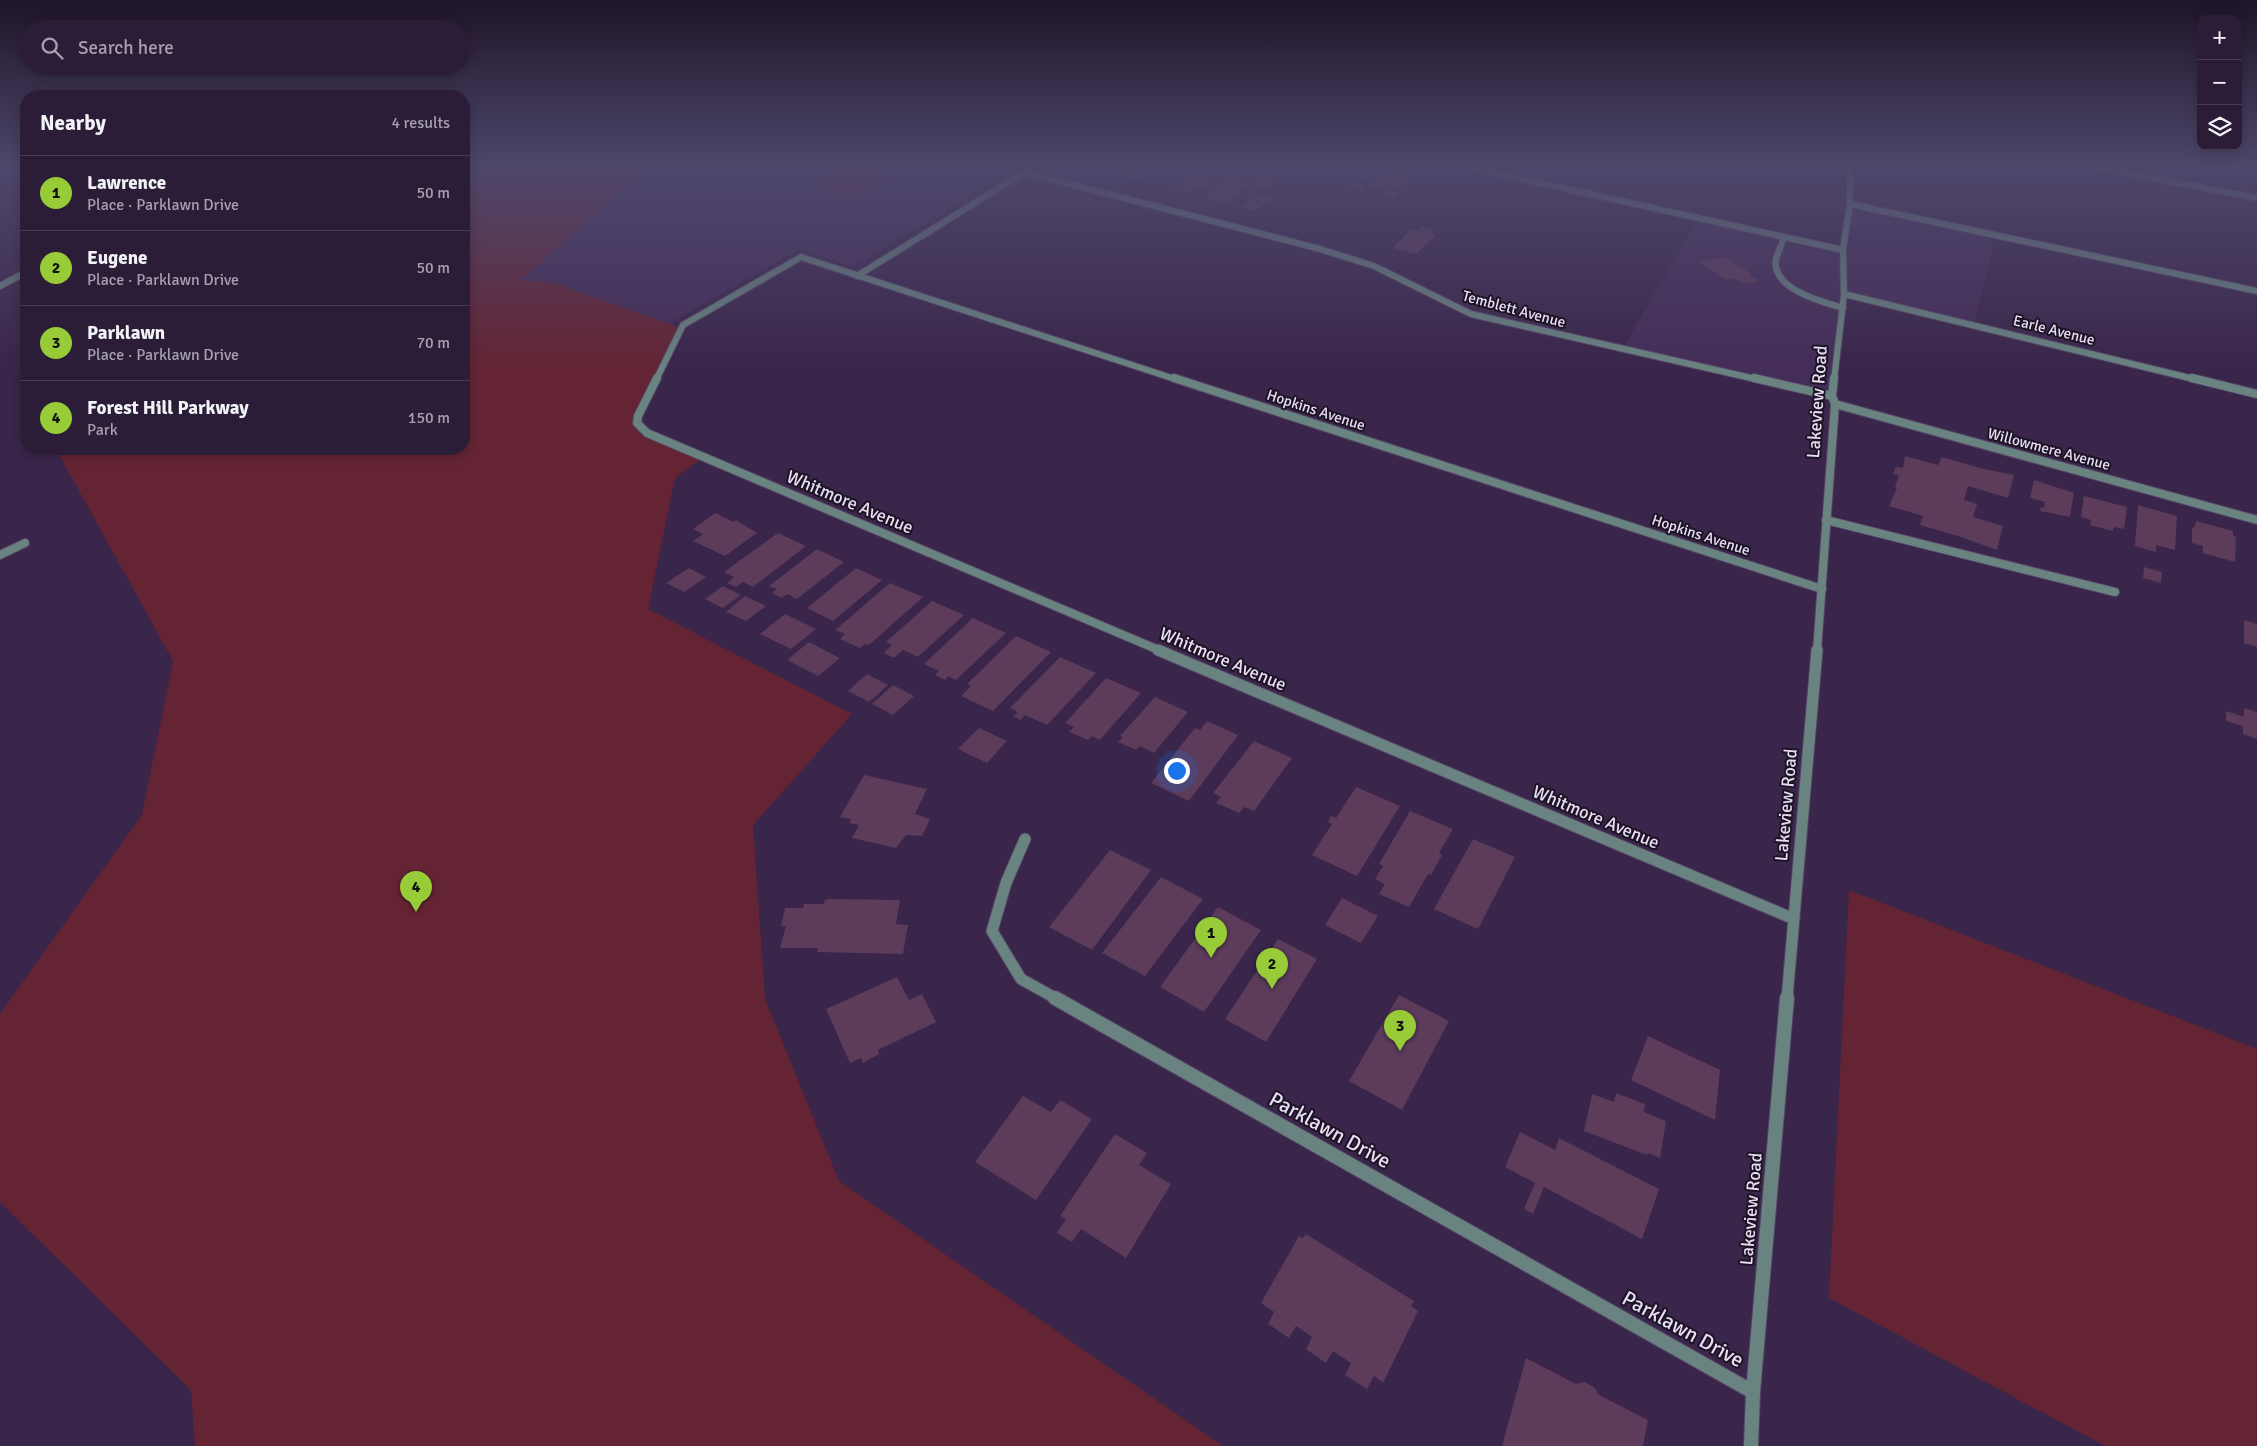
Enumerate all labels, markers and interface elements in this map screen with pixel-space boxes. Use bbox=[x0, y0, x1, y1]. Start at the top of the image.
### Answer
map controls bbox=[2197, 15, 2242, 150]
button: + bbox=[2197, 15, 2242, 60]
search box bbox=[20, 20, 470, 75]
icon: search bbox=[38, 34, 66, 62]
text: Search here bbox=[78, 36, 174, 60]
button: − bbox=[2197, 60, 2242, 105]
button: layers bbox=[2197, 105, 2242, 150]
text: Nearby bbox=[40, 110, 106, 136]
text: 4 results bbox=[391, 113, 450, 133]
text: Lawrence bbox=[87, 171, 166, 195]
text: 1 bbox=[52, 183, 60, 203]
text: 50 m bbox=[416, 183, 450, 203]
text: Place · Parklawn Drive bbox=[87, 195, 239, 215]
text: Eugene bbox=[87, 246, 148, 270]
text: 2 bbox=[52, 258, 60, 278]
text: 50 m bbox=[416, 258, 450, 278]
text: Place · Parklawn Drive bbox=[87, 270, 239, 290]
street label: Temblett Avenue bbox=[1460, 287, 1568, 331]
street label: Earle Avenue bbox=[2011, 311, 2097, 349]
text: Parklawn bbox=[87, 321, 165, 345]
text: 3 bbox=[52, 333, 60, 353]
text: 70 m bbox=[416, 333, 450, 353]
text: Place · Parklawn Drive bbox=[87, 345, 239, 365]
street label: Lakeview Road bbox=[1802, 345, 1832, 459]
street label: Hopkins Avenue bbox=[1265, 386, 1367, 434]
text: Forest Hill Parkway bbox=[87, 396, 249, 420]
text: 4 bbox=[52, 408, 60, 428]
text: 150 m bbox=[408, 408, 450, 428]
text: Park bbox=[87, 420, 118, 440]
street label: Willowmere Avenue bbox=[1986, 424, 2112, 474]
street label: Whitmore Avenue bbox=[783, 465, 917, 539]
street label: Hopkins Avenue bbox=[1650, 511, 1752, 559]
street label: Whitmore Avenue bbox=[1156, 622, 1290, 696]
street label: Lakeview Road bbox=[1770, 748, 1802, 862]
your location bbox=[1164, 758, 1190, 784]
street label: Whitmore Avenue bbox=[1529, 780, 1663, 854]
pin: 4 bbox=[400, 871, 432, 912]
pin: 1 bbox=[1195, 917, 1227, 958]
pin: 2 bbox=[1256, 948, 1288, 989]
pin: 3 bbox=[1384, 1010, 1416, 1051]
street label: Parklawn Drive bbox=[1265, 1086, 1395, 1174]
street label: Lakeview Road bbox=[1735, 1152, 1767, 1266]
street label: Parklawn Drive bbox=[1618, 1285, 1748, 1373]

